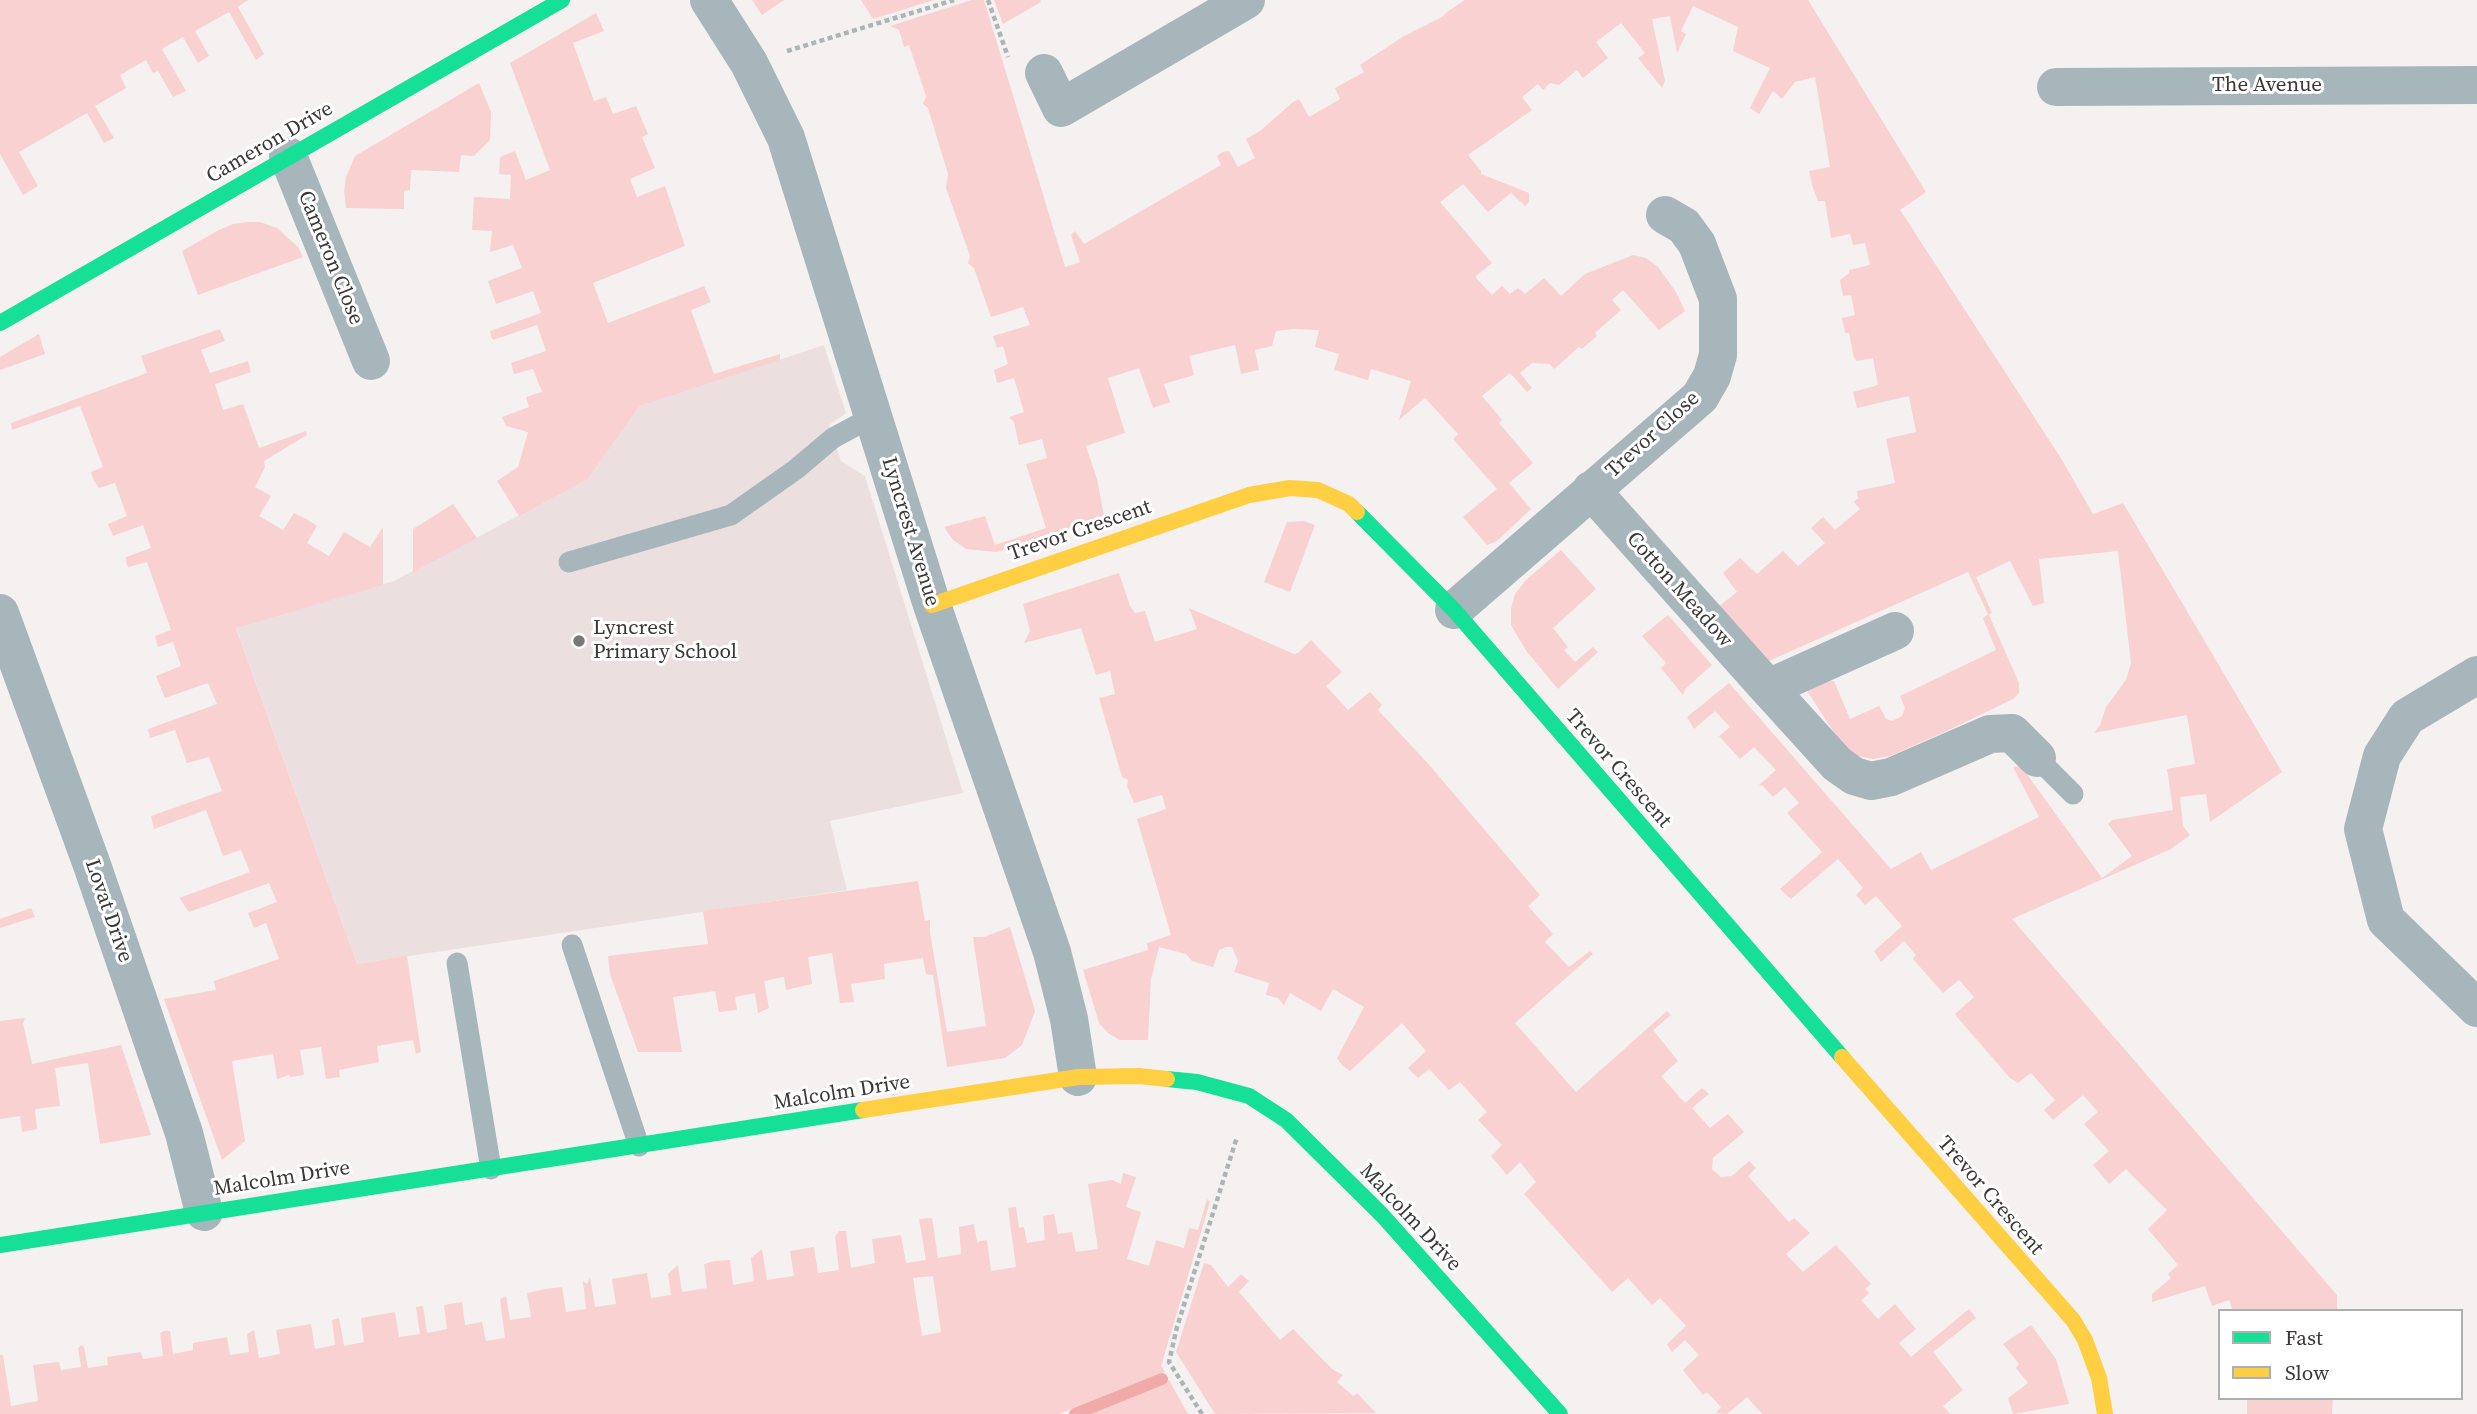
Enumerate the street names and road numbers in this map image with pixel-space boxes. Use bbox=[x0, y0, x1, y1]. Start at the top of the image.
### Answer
street label: The Avenue bbox=[2212, 73, 2322, 99]
street label: Cameron Drive bbox=[202, 97, 338, 189]
street label: Cameron Close bbox=[292, 187, 368, 329]
street label: Trevor Close bbox=[1601, 386, 1705, 484]
street label: Lyncrest Avenue bbox=[875, 454, 945, 610]
street label: Trevor Crescent bbox=[1006, 495, 1154, 567]
street label: Cotton Meadow bbox=[1621, 527, 1737, 653]
street label: Trevor Crescent bbox=[1560, 705, 1676, 833]
street label: Lovat Drive bbox=[79, 856, 137, 966]
street label: Malcolm Drive bbox=[772, 1070, 912, 1116]
street label: Trevor Crescent bbox=[1932, 1132, 2048, 1260]
street label: Malcolm Drive bbox=[212, 1156, 352, 1202]
street label: Malcolm Drive bbox=[1354, 1159, 1466, 1277]

